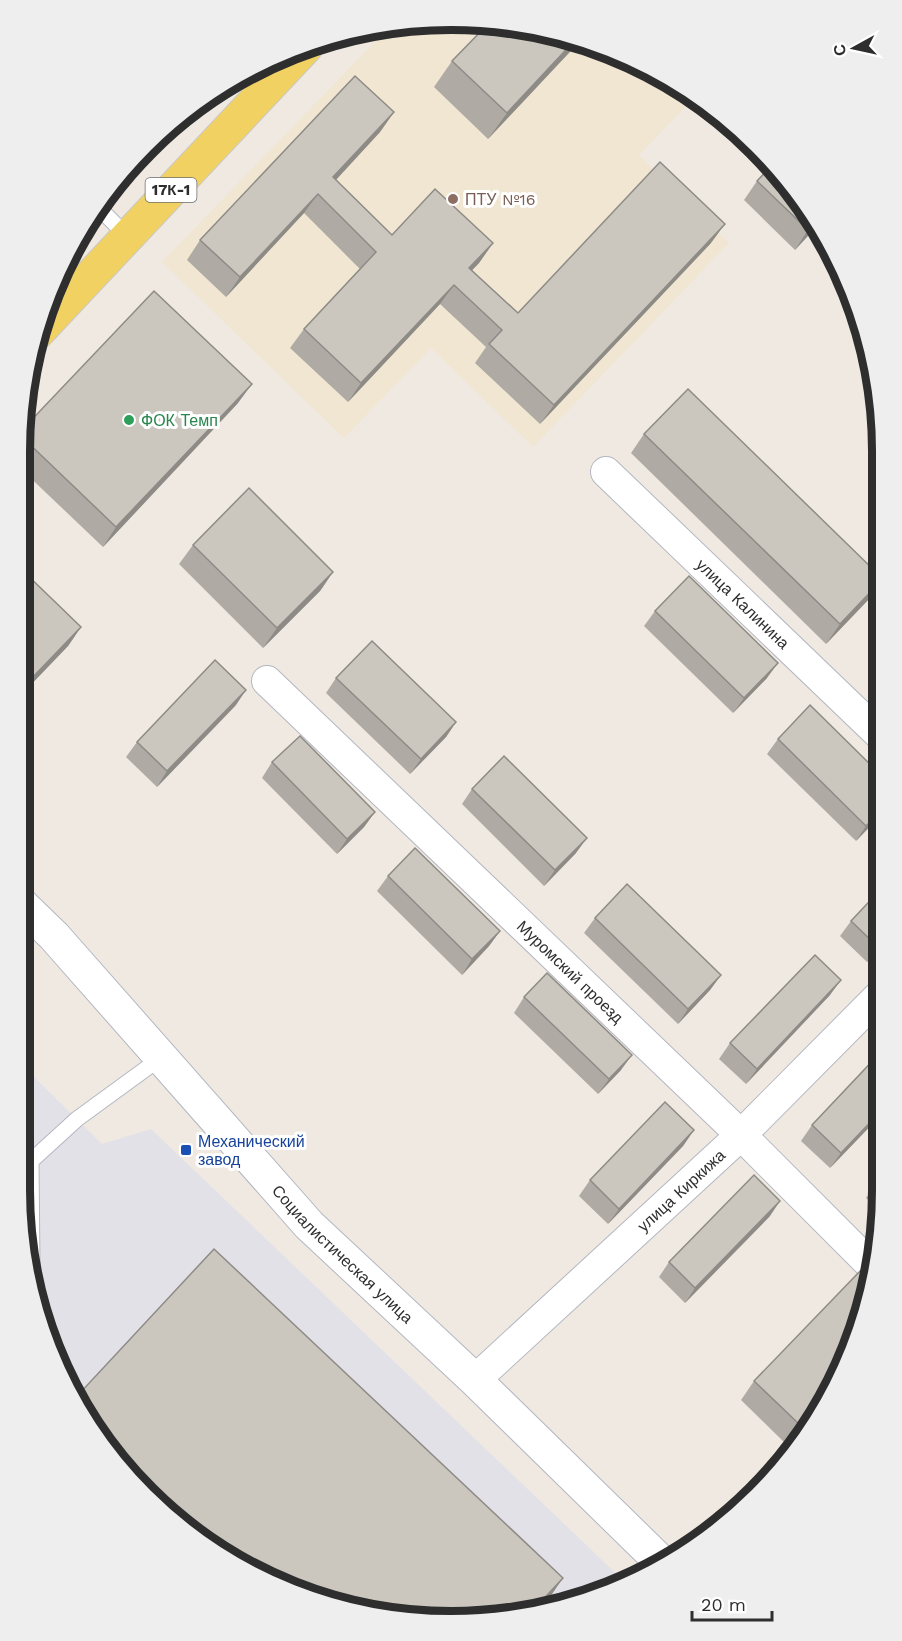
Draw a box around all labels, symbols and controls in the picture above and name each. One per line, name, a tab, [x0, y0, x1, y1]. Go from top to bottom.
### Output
north arrow	[824, 18, 884, 78]
text: С	[829, 43, 850, 57]
road number: 17К-1	[146, 178, 196, 202]
place label: ПТУ №16	[465, 190, 535, 209]
marker: ПТУ №16	[446, 192, 460, 206]
place label: ФОК Темп	[141, 411, 218, 430]
marker: ФОК Темп	[122, 413, 136, 427]
street label: улица Калинина	[692, 555, 793, 653]
street label: Муромский проезд	[513, 917, 628, 1028]
place label: Механический завод	[198, 1132, 305, 1169]
marker: Механический завод	[179, 1143, 193, 1157]
street label: улица Киркижа	[634, 1146, 729, 1236]
street label: Социалистическая улица	[268, 1181, 417, 1327]
scale bar	[692, 1584, 772, 1622]
text: 20 m	[701, 1594, 746, 1615]

